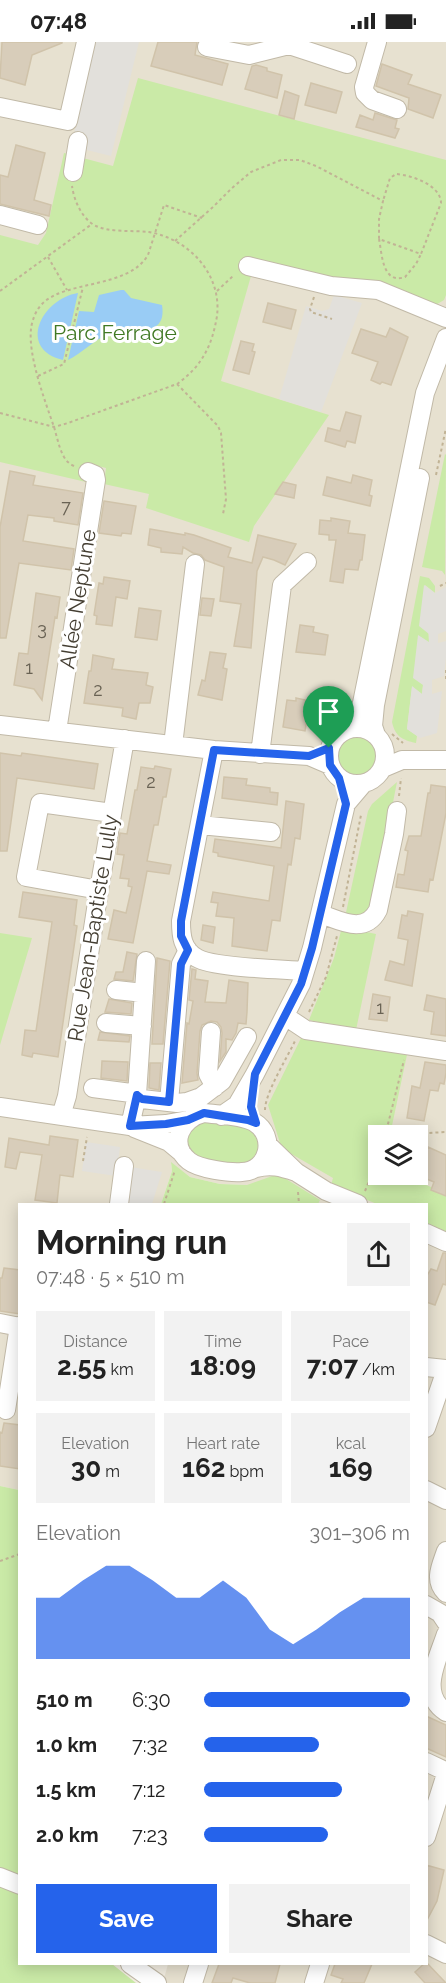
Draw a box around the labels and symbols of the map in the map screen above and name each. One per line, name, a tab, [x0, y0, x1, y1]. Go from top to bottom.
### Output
park label: Parc Ferrage	[53, 320, 177, 345]
house number: 7	[61, 496, 71, 517]
street label: Allée Neptune	[54, 527, 101, 670]
house number: 3	[37, 618, 47, 639]
house number: 1	[25, 657, 33, 678]
house number: 2	[93, 679, 103, 700]
pin	[303, 686, 354, 748]
house number: 2	[146, 771, 156, 792]
street label: Rue Jean-Baptiste Lully	[62, 813, 123, 1043]
house number: 1	[376, 997, 384, 1018]

